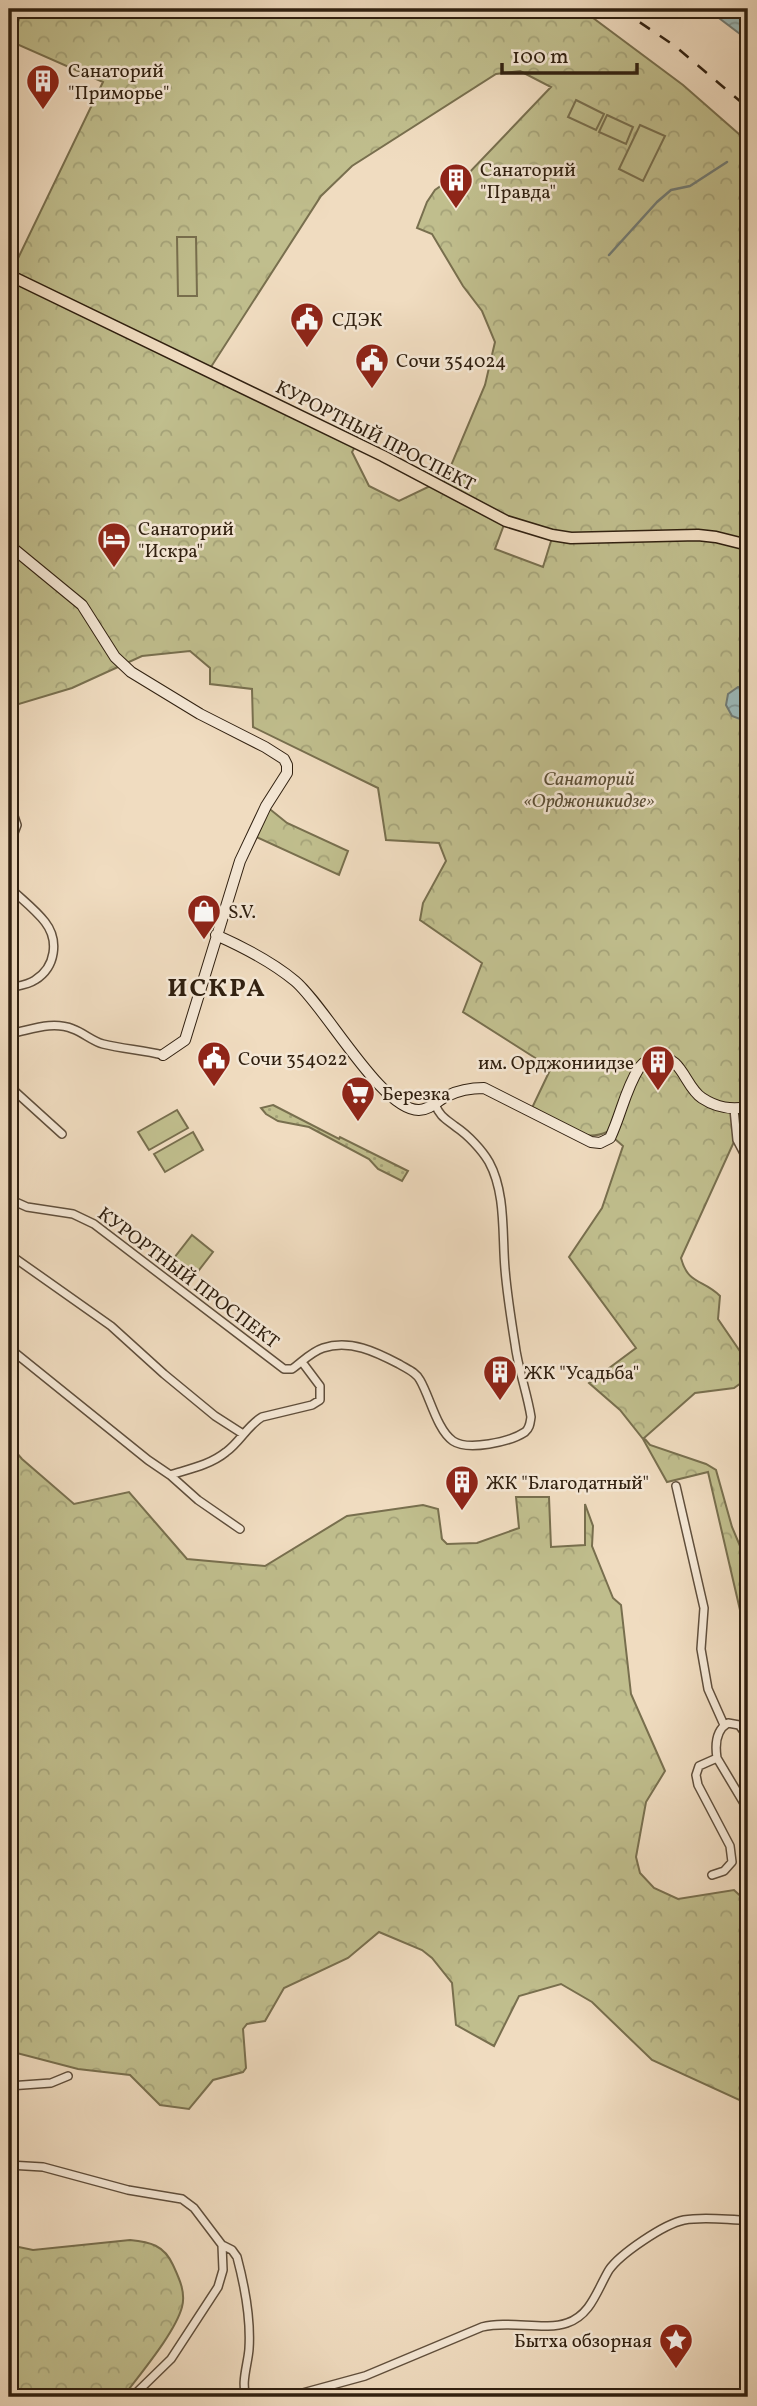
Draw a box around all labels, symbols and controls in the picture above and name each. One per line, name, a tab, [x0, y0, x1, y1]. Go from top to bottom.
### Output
scale bar	[502, 32, 636, 76]
text: 100 m	[512, 43, 569, 72]
place label: Санаторий "Приморье"	[68, 59, 169, 107]
building icon: Санаторий "Приморье"	[24, 62, 62, 111]
place label: Санаторий "Правда"	[480, 158, 576, 206]
building icon: Санаторий "Правда"	[437, 161, 475, 210]
public building icon: СДЭК	[288, 300, 326, 349]
place label: СДЭК	[332, 308, 382, 334]
public building icon: Сочи 354024	[353, 341, 391, 390]
place label: Сочи 354024	[396, 349, 506, 375]
street label: КУРОРТНЫЙ ПРОСПЕКТ	[271, 375, 479, 499]
place label: Санаторий "Искра"	[138, 517, 234, 565]
hotel icon: Санаторий "Искра"	[95, 520, 133, 569]
park label: Санаторий «Орджоникидзе»	[523, 767, 655, 815]
shop icon: S.V.	[185, 892, 223, 941]
place label: S.V.	[228, 900, 256, 926]
district label: ИСКРА	[167, 971, 267, 1007]
public building icon: Сочи 354022	[195, 1039, 233, 1088]
building icon: им. Орджониидзе	[639, 1043, 677, 1092]
place label: Сочи 354022	[238, 1047, 348, 1073]
place label: им. Орджониидзе	[478, 1051, 634, 1077]
supermarket icon: Березка	[339, 1074, 377, 1123]
place label: Березка	[382, 1082, 450, 1108]
street label: КУРОРТНЫЙ ПРОСПЕКТ	[92, 1202, 284, 1355]
building icon: ЖК "Усадьба"	[481, 1353, 519, 1402]
place label: ЖК "Усадьба"	[524, 1361, 639, 1387]
building icon: ЖК "Благодатный"	[443, 1463, 481, 1512]
place label: ЖК "Благодатный"	[486, 1471, 649, 1497]
place icon: Бытха обзорная	[657, 2321, 695, 2370]
place label: Бытха обзорная	[514, 2329, 652, 2355]

